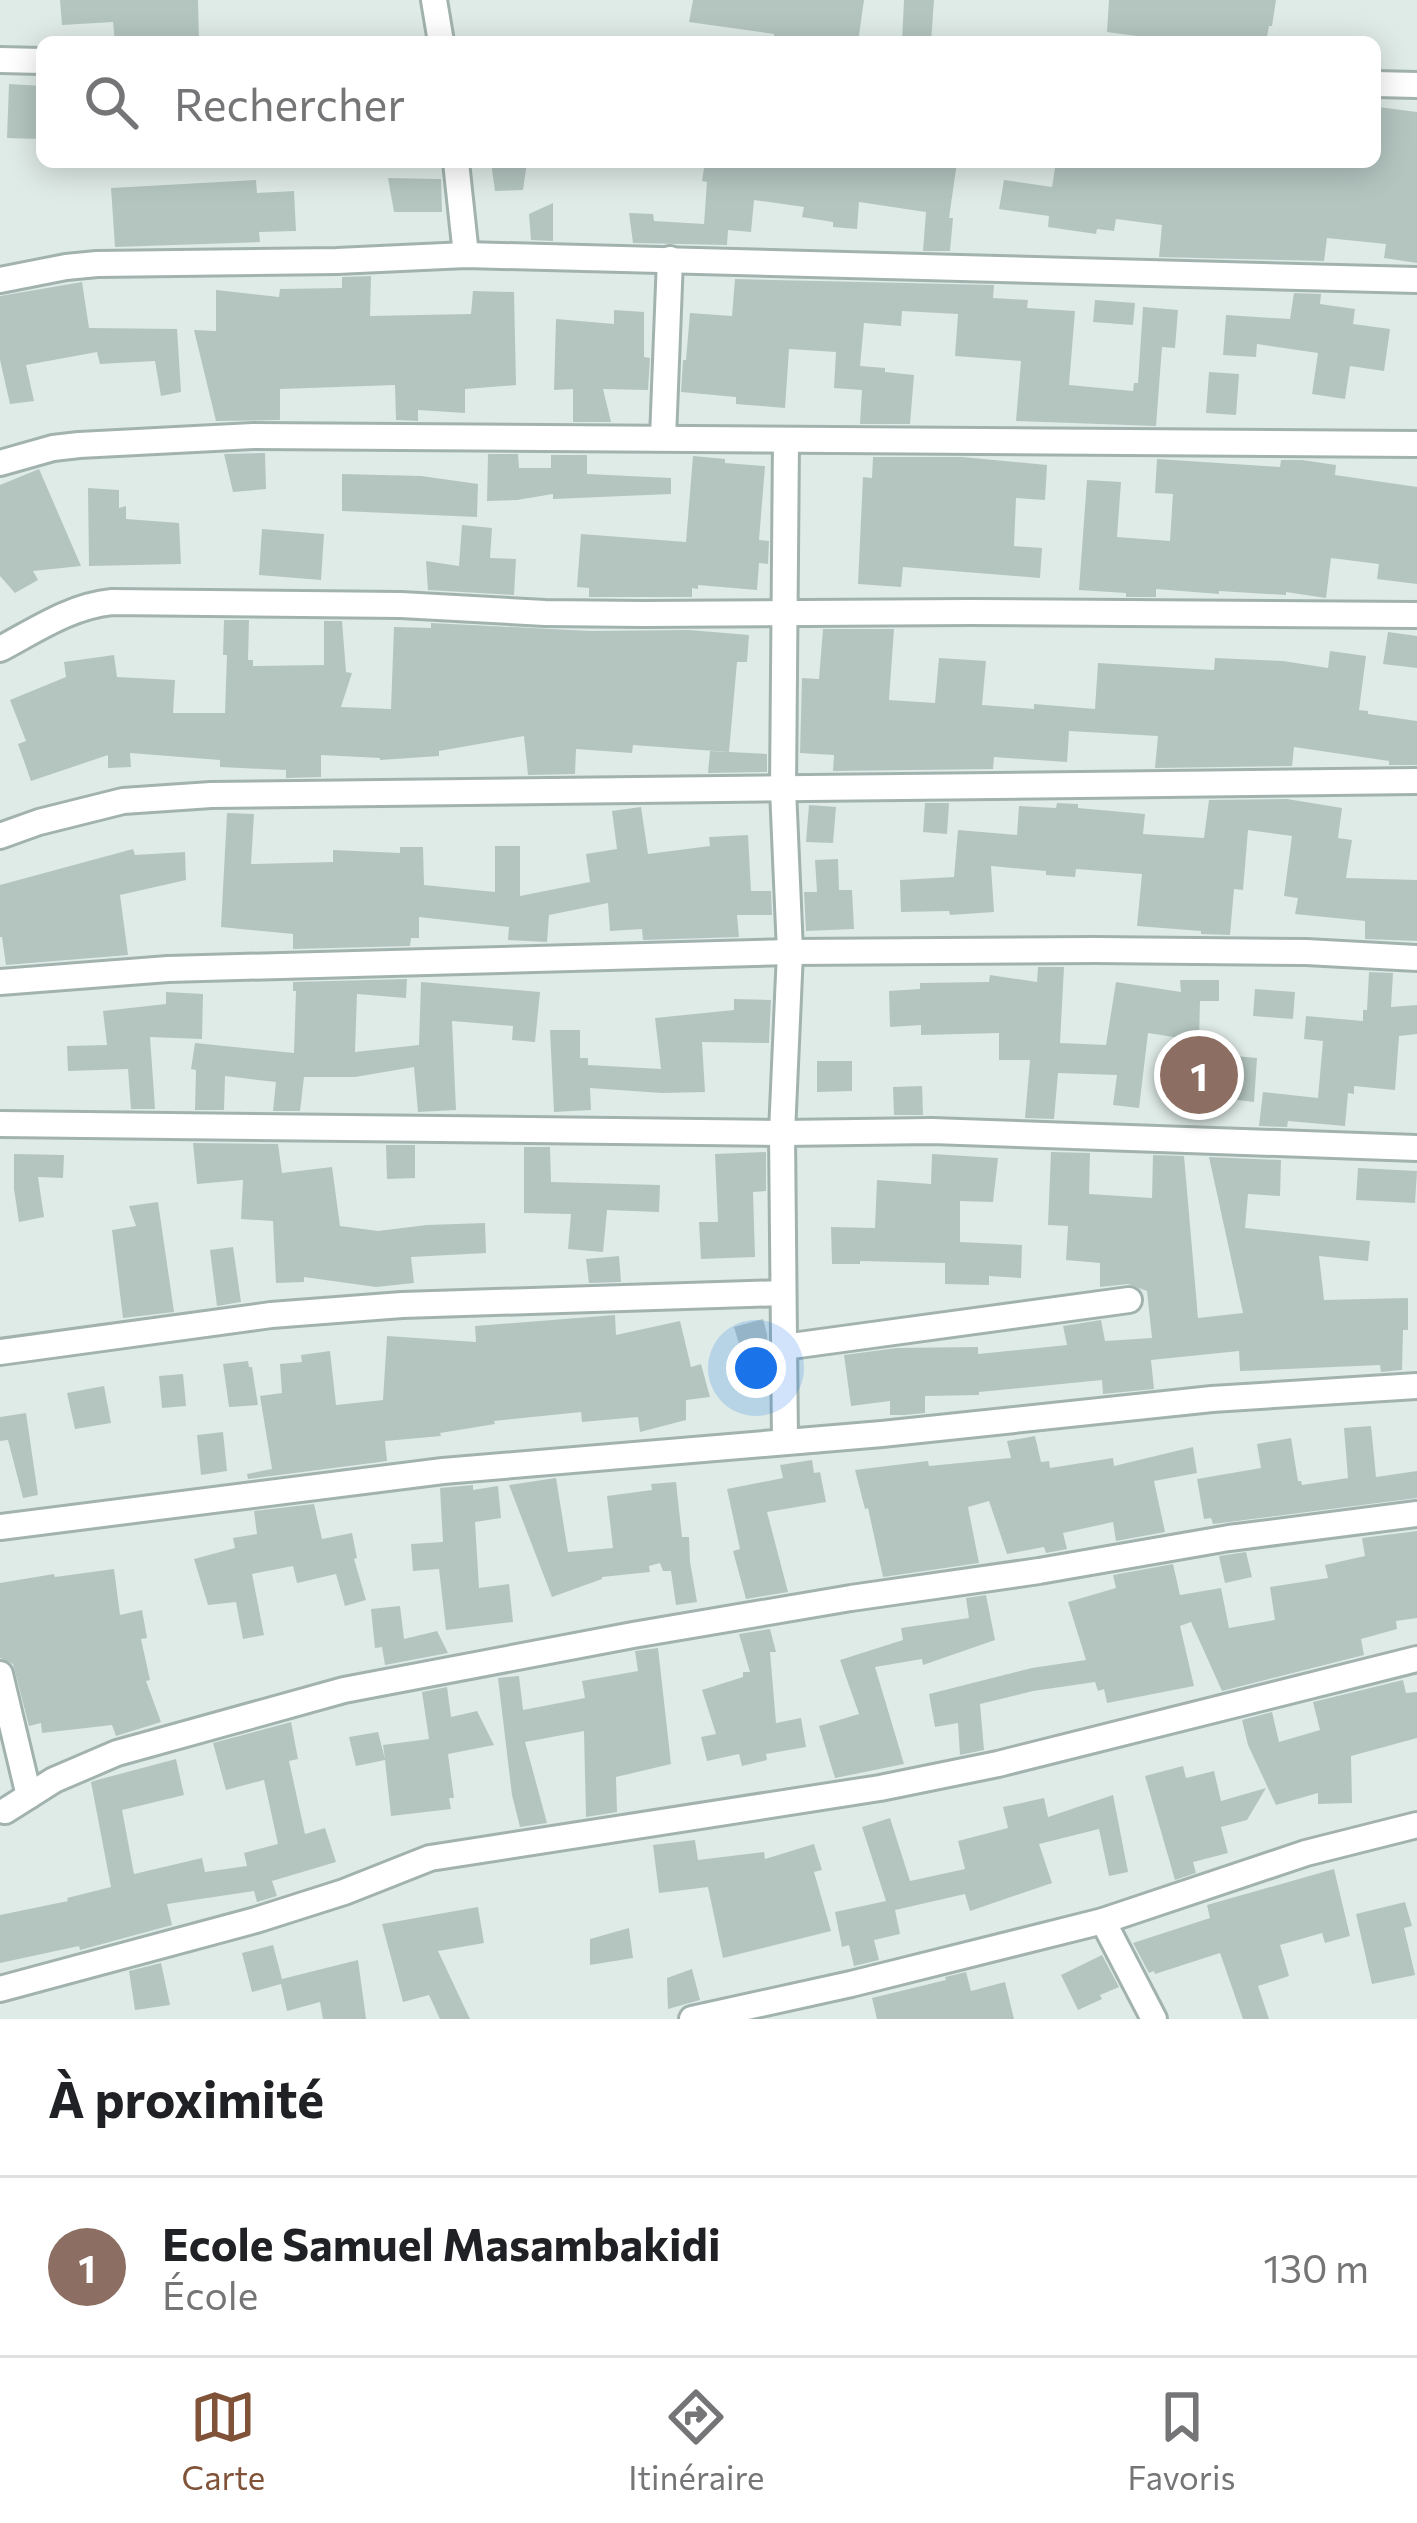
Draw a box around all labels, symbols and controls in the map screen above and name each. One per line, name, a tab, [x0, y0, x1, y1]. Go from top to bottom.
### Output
search box	[36, 36, 1381, 168]
icon: search	[78, 69, 144, 135]
text: Rechercher	[174, 75, 405, 130]
pin: 1	[1160, 1030, 1238, 1120]
your location	[726, 1338, 786, 1398]
text: À proximité	[48, 2066, 324, 2129]
text: Ecole Samuel Masambakidi	[162, 2215, 720, 2270]
text: 1	[78, 2243, 96, 2291]
text: 130 m	[1263, 2243, 1369, 2291]
text: École	[162, 2270, 258, 2318]
tab: Carte	[182, 2384, 265, 2497]
tab: Itinéraire	[628, 2384, 765, 2497]
tab: Favoris	[1128, 2384, 1235, 2497]

